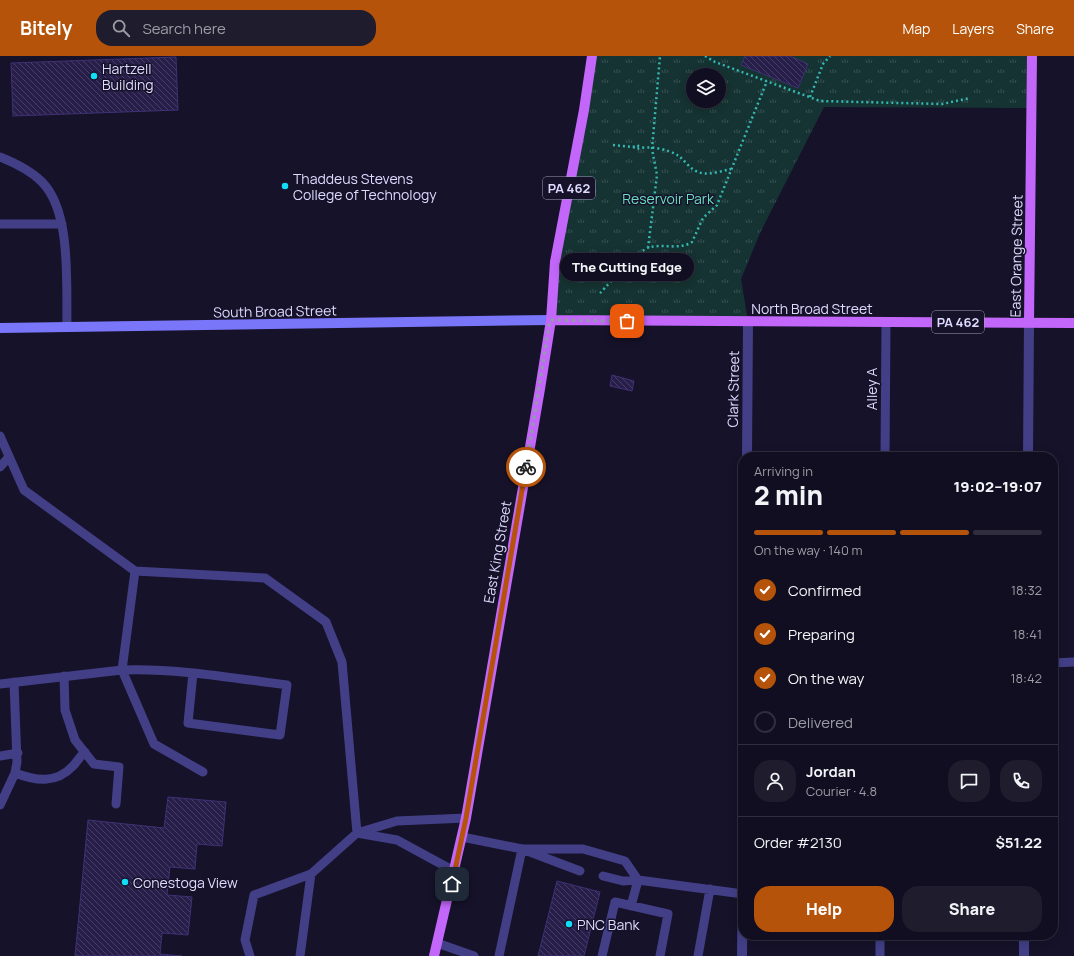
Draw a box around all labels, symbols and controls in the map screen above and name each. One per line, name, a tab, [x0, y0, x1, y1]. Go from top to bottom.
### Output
search box	[96, 10, 376, 46]
text: Bitely	[20, 15, 72, 41]
icon: search	[110, 17, 132, 39]
text: Search here	[142, 18, 226, 39]
text: Map	[902, 19, 930, 38]
text: Layers	[952, 19, 994, 38]
text: Share	[1016, 19, 1054, 38]
place label: Hartzell Building	[102, 59, 154, 94]
map controls	[686, 68, 726, 108]
button: layers	[686, 68, 726, 108]
marker: Hartzell Building	[89, 71, 99, 81]
place label: Thaddeus Stevens College of Technology	[293, 169, 437, 204]
road number: PA 462	[543, 177, 595, 199]
marker: Thaddeus Stevens College of Technology	[280, 181, 290, 191]
park label: Reservoir Park	[622, 189, 715, 208]
street label: East Orange Street	[1005, 194, 1027, 318]
callout: The Cutting Edge	[560, 253, 694, 281]
text: The Cutting Edge	[572, 258, 682, 276]
street label: North Broad Street	[751, 299, 873, 318]
street label: South Broad Street	[213, 300, 337, 322]
pin	[610, 304, 644, 338]
icon: bag	[616, 310, 638, 332]
road number: PA 462	[932, 311, 984, 333]
street label: Clark Street	[723, 350, 743, 428]
street label: Alley A	[862, 368, 881, 410]
courier	[506, 447, 546, 487]
icon: bike	[515, 456, 537, 478]
text: Arriving in	[754, 462, 813, 480]
text: 19:02–19:07	[953, 476, 1042, 497]
text: 2 min	[754, 477, 823, 513]
street label: East King Street	[479, 499, 515, 605]
text: On the way · 140 m	[754, 541, 863, 559]
icon: check	[754, 579, 776, 601]
text: Confirmed	[788, 580, 861, 601]
text: 18:32	[1011, 581, 1042, 599]
icon: check	[754, 623, 776, 645]
text: Preparing	[788, 624, 855, 645]
text: 18:41	[1013, 625, 1042, 643]
icon: check	[754, 667, 776, 689]
text: On the way	[788, 668, 864, 689]
text: 18:42	[1010, 669, 1042, 687]
text: Delivered	[788, 712, 853, 733]
button: person	[754, 760, 796, 802]
button: chat	[948, 760, 990, 802]
button: phone	[1000, 760, 1042, 802]
text: Jordan	[806, 761, 856, 782]
text: Courier · 4.8	[806, 782, 877, 800]
text: Order #2130	[754, 832, 842, 853]
text: $51.22	[995, 832, 1042, 853]
pin	[435, 867, 469, 901]
place label: Conestoga View	[133, 873, 238, 892]
icon: home	[441, 873, 463, 895]
marker: Conestoga View	[120, 877, 130, 887]
button: Help	[754, 886, 894, 932]
button: Share	[902, 886, 1042, 932]
place label: PNC Bank	[577, 915, 641, 934]
marker: PNC Bank	[564, 919, 574, 929]

